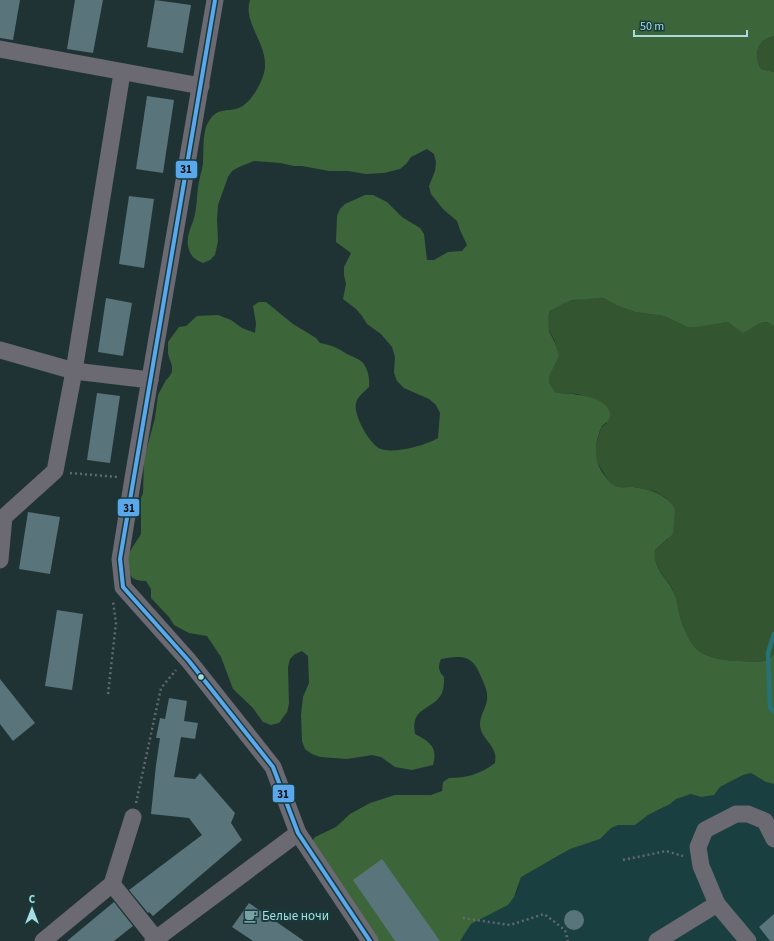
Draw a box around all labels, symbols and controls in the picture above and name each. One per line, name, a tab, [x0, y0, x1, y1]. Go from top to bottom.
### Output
scale bar	[634, 12, 747, 38]
text: 50 m	[640, 18, 664, 35]
line badge: 31	[175, 160, 198, 179]
text: 31	[180, 162, 192, 177]
line badge: 31	[117, 498, 140, 517]
text: 31	[123, 501, 135, 516]
unlabelled marker	[196, 672, 206, 682]
line badge: 31	[272, 784, 295, 803]
text: 31	[277, 787, 289, 802]
north arrow	[12, 889, 52, 929]
text: С	[29, 892, 36, 907]
place label: Белые ночи	[262, 907, 329, 925]
cafe icon: Белые ночи	[243, 908, 259, 924]

